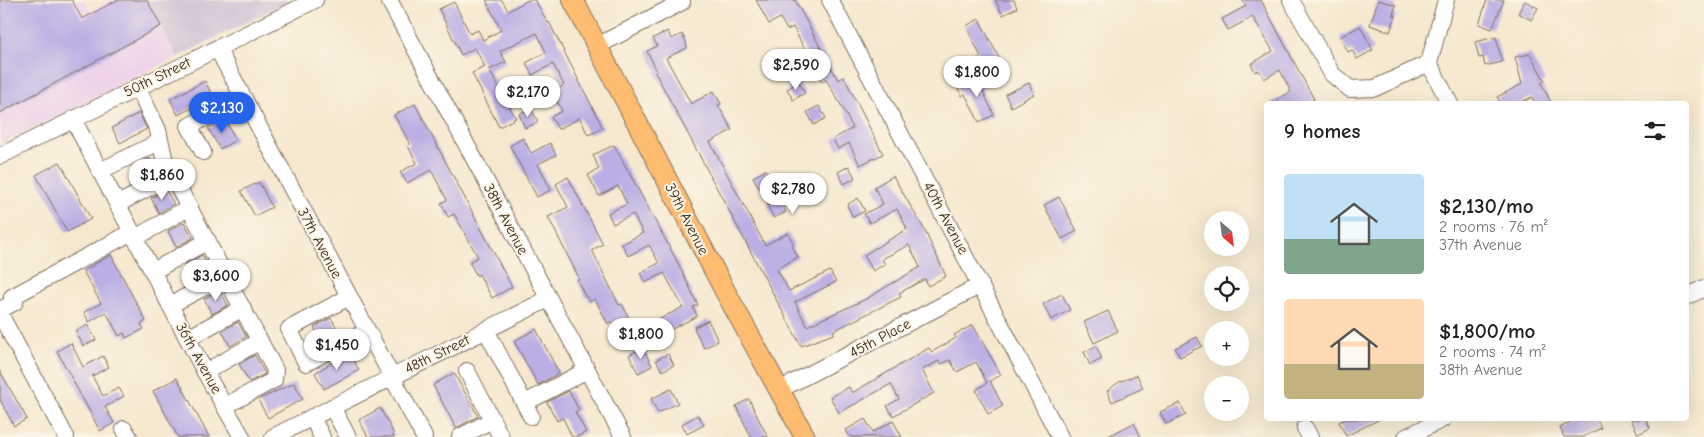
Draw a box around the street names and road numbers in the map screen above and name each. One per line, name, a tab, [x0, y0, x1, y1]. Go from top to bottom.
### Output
street label: 50th Street	[121, 53, 194, 101]
street label: 40th Avenue	[919, 179, 973, 258]
street label: 38th Avenue	[480, 180, 533, 258]
street label: 39th Avenue	[661, 180, 713, 259]
street label: 37th Avenue	[294, 204, 346, 282]
street label: 45th Place	[846, 314, 914, 362]
street label: 36th Avenue	[172, 319, 226, 397]
street label: 48th Street	[402, 330, 473, 377]

